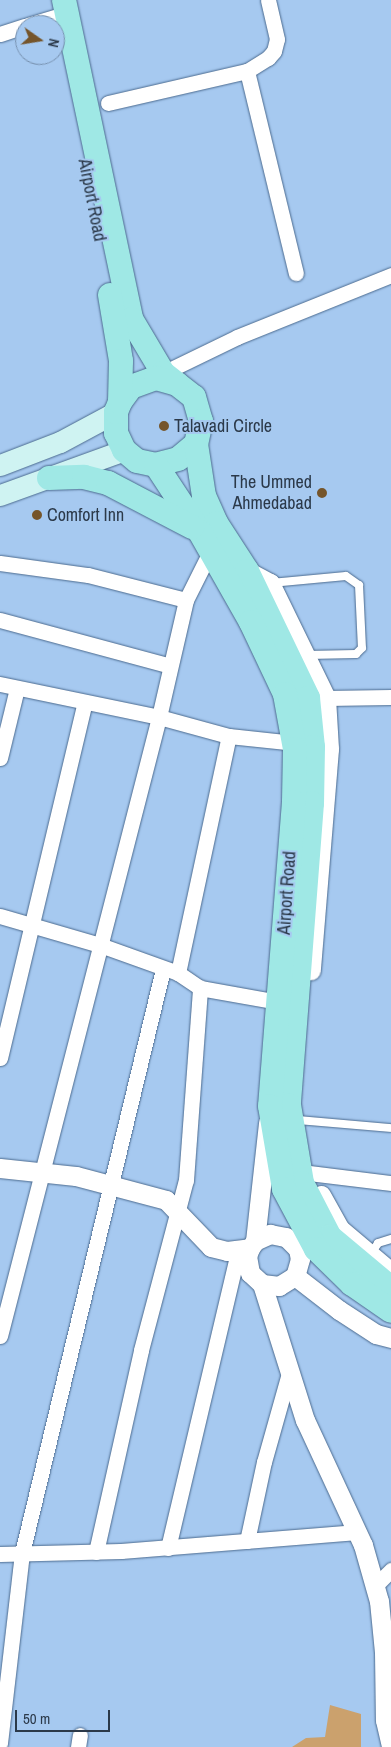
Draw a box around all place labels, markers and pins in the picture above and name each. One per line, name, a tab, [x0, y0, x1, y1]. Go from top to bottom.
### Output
place label: Talavadi Circle	[174, 415, 272, 437]
marker: Talavadi Circle	[158, 420, 170, 432]
place label: The Ummed Ahmedabad	[231, 472, 312, 514]
marker: The Ummed Ahmedabad	[316, 487, 328, 499]
place label: Comfort Inn	[47, 504, 124, 526]
marker: Comfort Inn	[31, 509, 43, 521]

